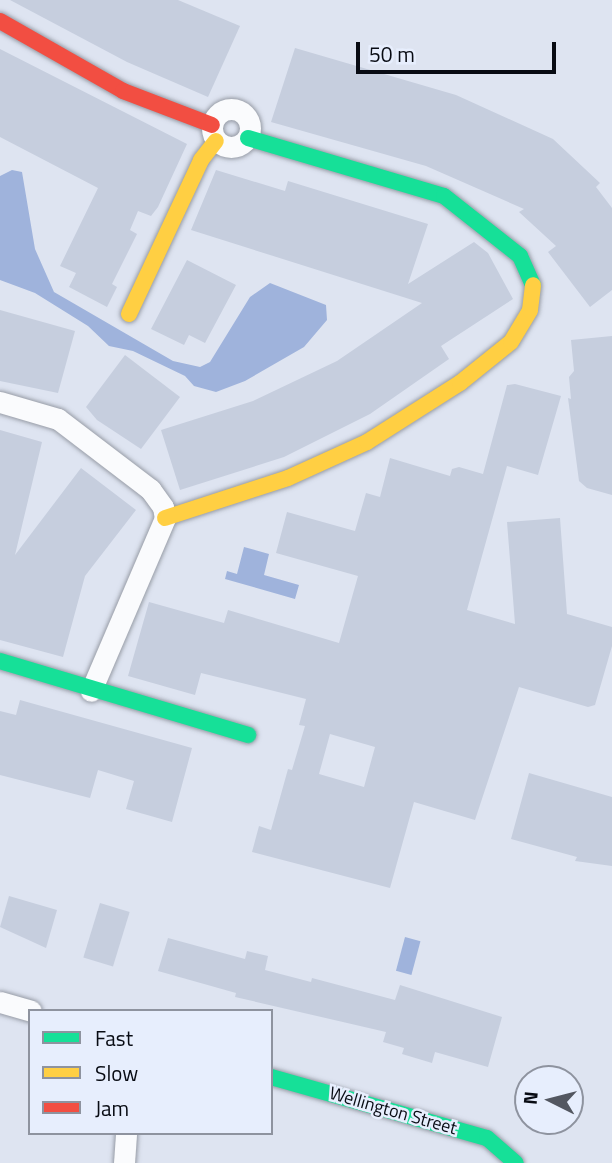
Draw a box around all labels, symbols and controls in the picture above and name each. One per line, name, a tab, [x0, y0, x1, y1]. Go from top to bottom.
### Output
scale bar	[360, 28, 560, 72]
text: 50 m	[369, 38, 415, 70]
legend	[28, 1009, 273, 1135]
text: Fast	[95, 1022, 133, 1054]
text: Slow	[95, 1057, 138, 1089]
north arrow	[514, 1065, 584, 1135]
street label: Wellington Street	[327, 1082, 459, 1140]
text: N	[514, 1090, 545, 1106]
text: Jam	[95, 1092, 129, 1124]

